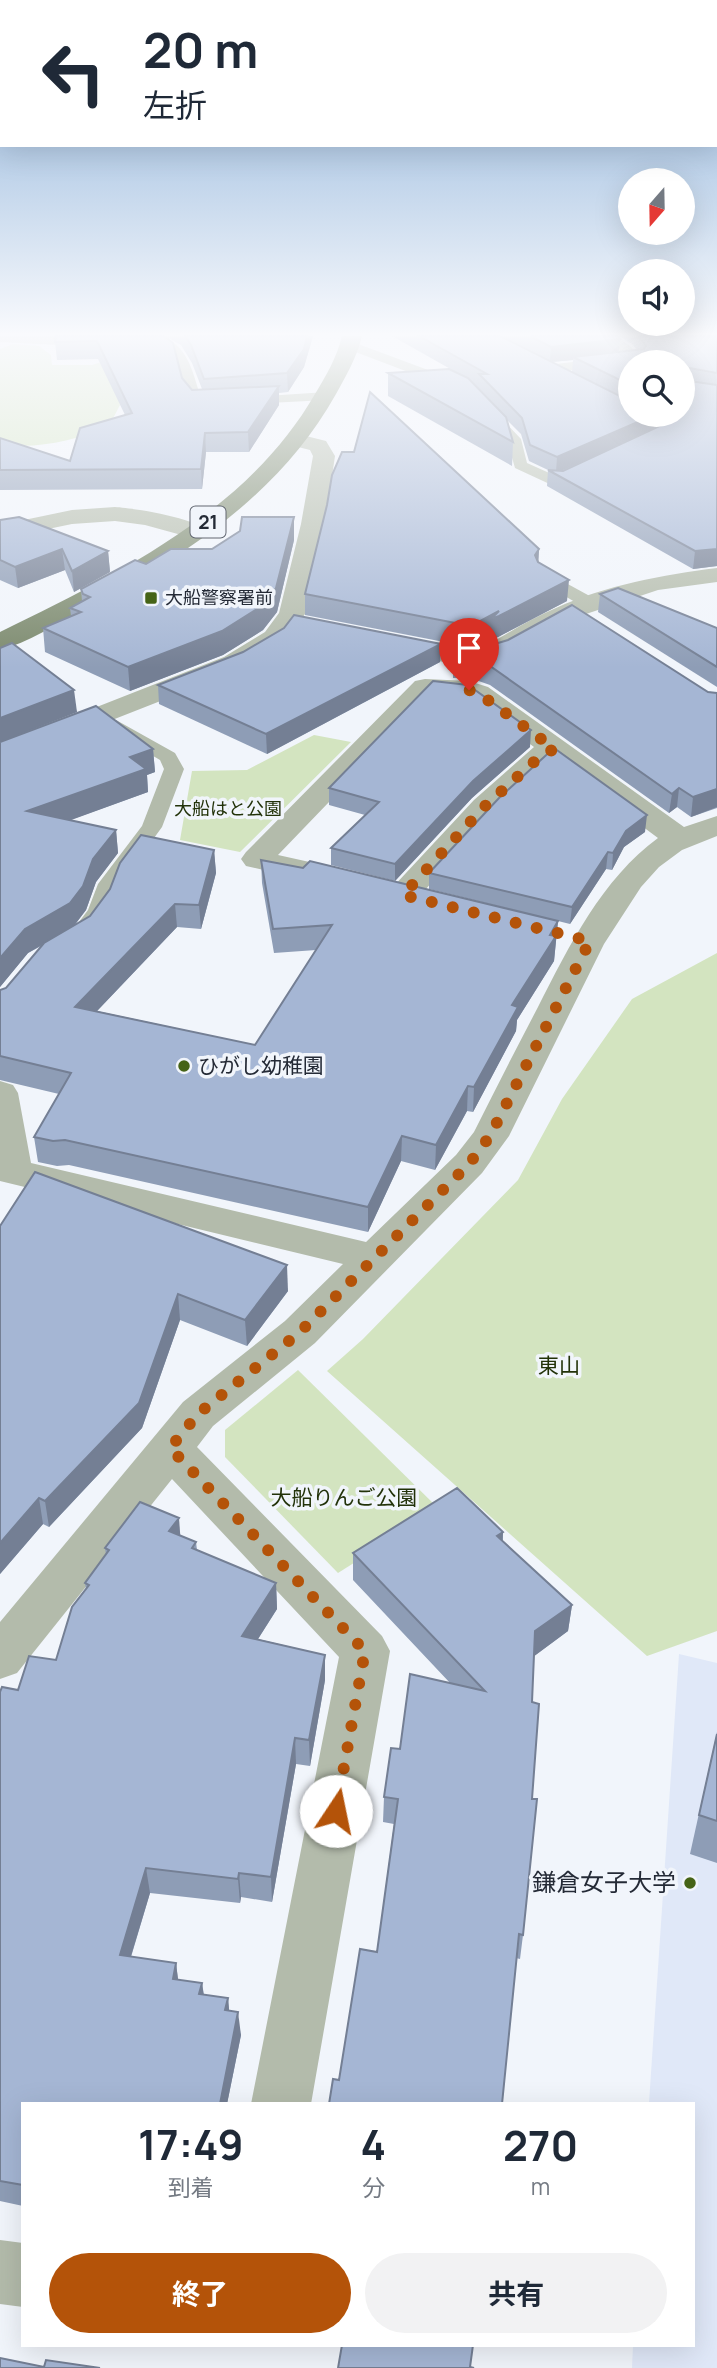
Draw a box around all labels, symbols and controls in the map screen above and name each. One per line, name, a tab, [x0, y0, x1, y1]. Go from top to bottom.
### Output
text: 20 m	[143, 16, 258, 83]
icon: left	[28, 28, 119, 119]
text: 左折	[143, 83, 207, 127]
north arrow	[618, 168, 695, 245]
map controls	[618, 168, 695, 427]
button: sound	[618, 259, 695, 336]
button: search	[618, 350, 695, 427]
road number: 21	[190, 506, 226, 538]
place label: 大船警察署前	[165, 585, 273, 609]
marker: 大船警察署前	[143, 590, 159, 606]
pin	[439, 618, 499, 690]
icon: arrive	[450, 629, 488, 667]
park label: 大船はと公園	[174, 796, 282, 820]
place label: ひがし幼稚園	[198, 1051, 324, 1079]
marker: ひがし幼稚園	[176, 1058, 192, 1074]
park label: 東山	[538, 1351, 580, 1379]
park label: 大船りんご公園	[271, 1483, 418, 1511]
position arrow	[299, 1774, 373, 1848]
place label: 鎌倉女子大学	[532, 1865, 676, 1898]
marker: 鎌倉女子大学	[682, 1875, 698, 1891]
text: 17:49	[138, 2115, 244, 2173]
text: 4	[361, 2115, 386, 2173]
text: 270	[503, 2116, 578, 2174]
text: m	[531, 2170, 550, 2202]
text: 到着	[168, 2171, 214, 2203]
text: 分	[362, 2171, 385, 2203]
button: 終了	[49, 2253, 351, 2333]
button: 共有	[365, 2253, 667, 2333]

